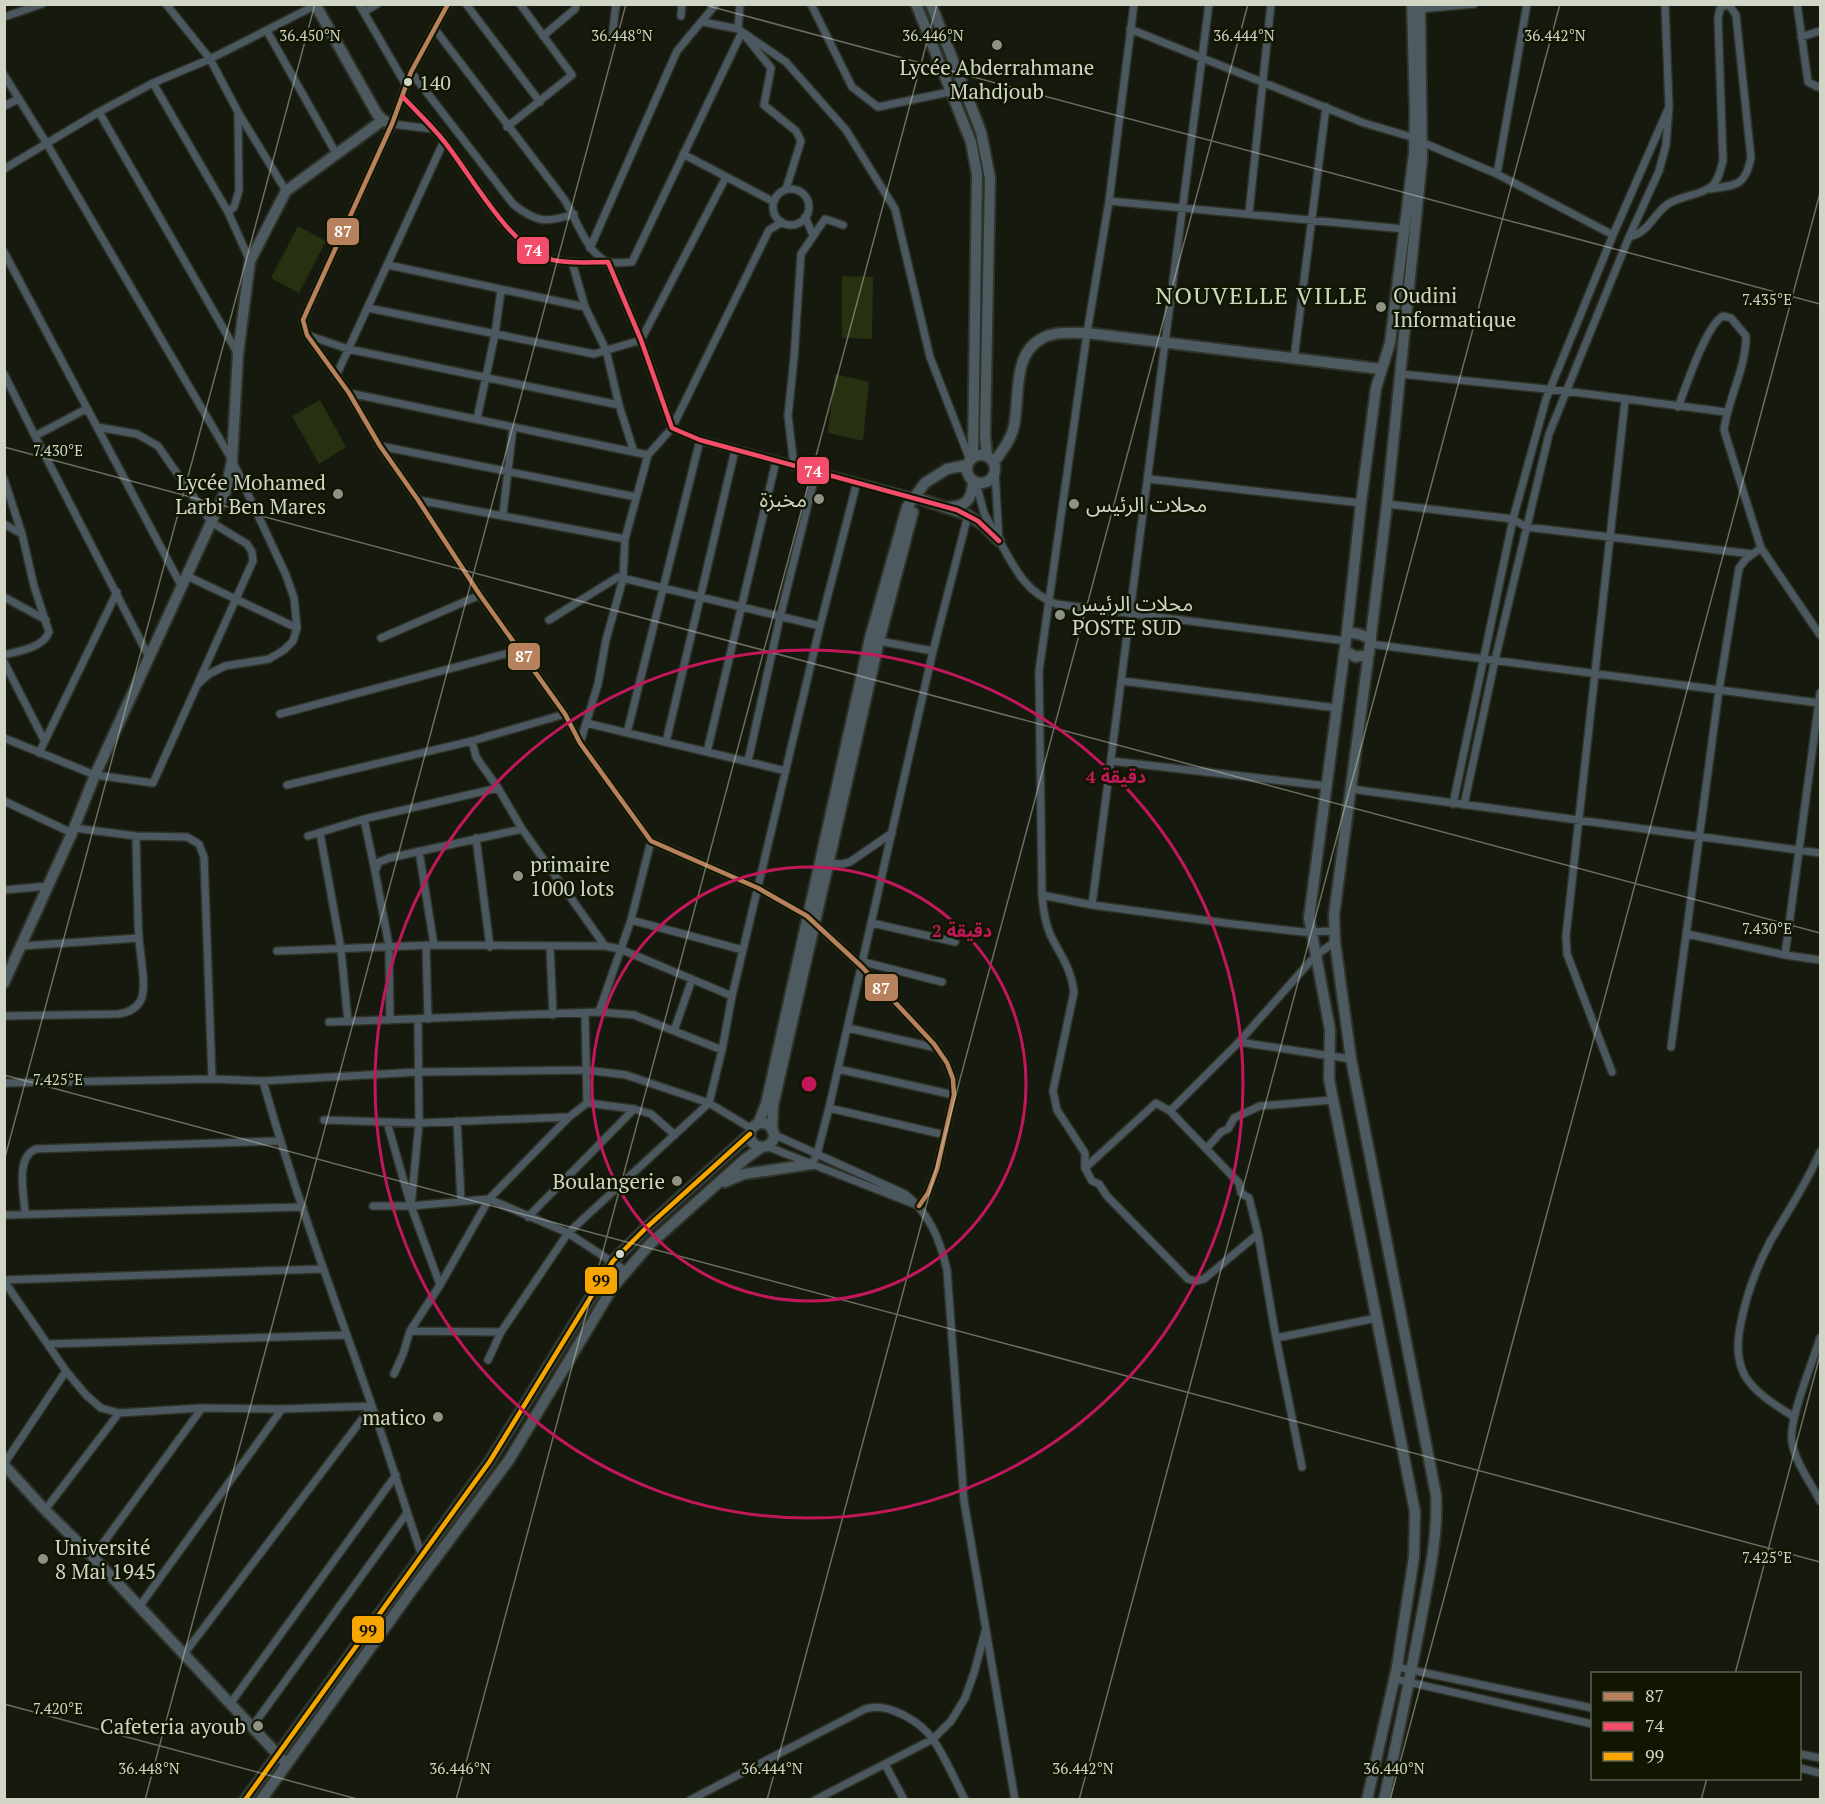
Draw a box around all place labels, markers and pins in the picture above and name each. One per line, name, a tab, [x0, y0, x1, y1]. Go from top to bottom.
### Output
marker: Lycée Abderrahmane Mahdjoub	[990, 38, 1004, 52]
place label: Lycée Abderrahmane Mahdjoub	[900, 53, 1094, 105]
place label: 140	[419, 69, 451, 96]
marker: 140	[402, 76, 414, 88]
place label: Oudini Informatique	[1393, 281, 1516, 333]
marker: Oudini Informatique	[1374, 300, 1388, 314]
place label: Lycée Mohamed Larbi Ben Mares	[175, 468, 326, 520]
place label: مخبزة	[759, 485, 807, 513]
marker: Lycée Mohamed Larbi Ben Mares	[331, 487, 345, 501]
place label: محلات الرئيس	[1086, 490, 1207, 518]
marker: مخبزة	[812, 492, 826, 506]
marker: محلات الرئيس	[1067, 497, 1081, 511]
place label: محلات الرئيس POSTE SUD	[1072, 589, 1193, 641]
marker: محلات الرئيس POSTE SUD	[1053, 608, 1067, 622]
place label: primaire 1000 lots	[530, 850, 614, 902]
marker: primaire 1000 lots	[511, 869, 525, 883]
centre of rings	[799, 1074, 819, 1094]
place label: Boulangerie	[552, 1167, 665, 1195]
marker: Boulangerie	[670, 1174, 684, 1188]
unlabelled marker	[614, 1248, 626, 1260]
place label: matico	[362, 1403, 426, 1431]
marker: matico	[431, 1410, 445, 1424]
place label: Université 8 Mai 1945	[55, 1533, 156, 1585]
marker: Université 8 Mai 1945	[36, 1552, 50, 1566]
place label: Cafeteria ayoub	[100, 1712, 246, 1740]
marker: Cafeteria ayoub	[251, 1719, 265, 1733]

